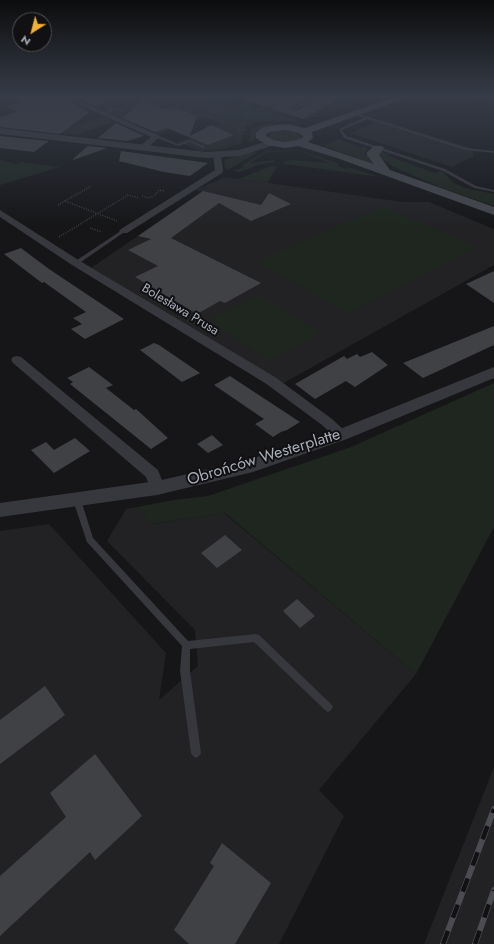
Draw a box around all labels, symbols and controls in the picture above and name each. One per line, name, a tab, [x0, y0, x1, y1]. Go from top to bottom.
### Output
north arrow	[12, 12, 52, 52]
text: N	[17, 32, 34, 50]
street label: Bolesława Prusa	[139, 281, 221, 339]
street label: Obrońców Westerplatte	[185, 426, 343, 490]

